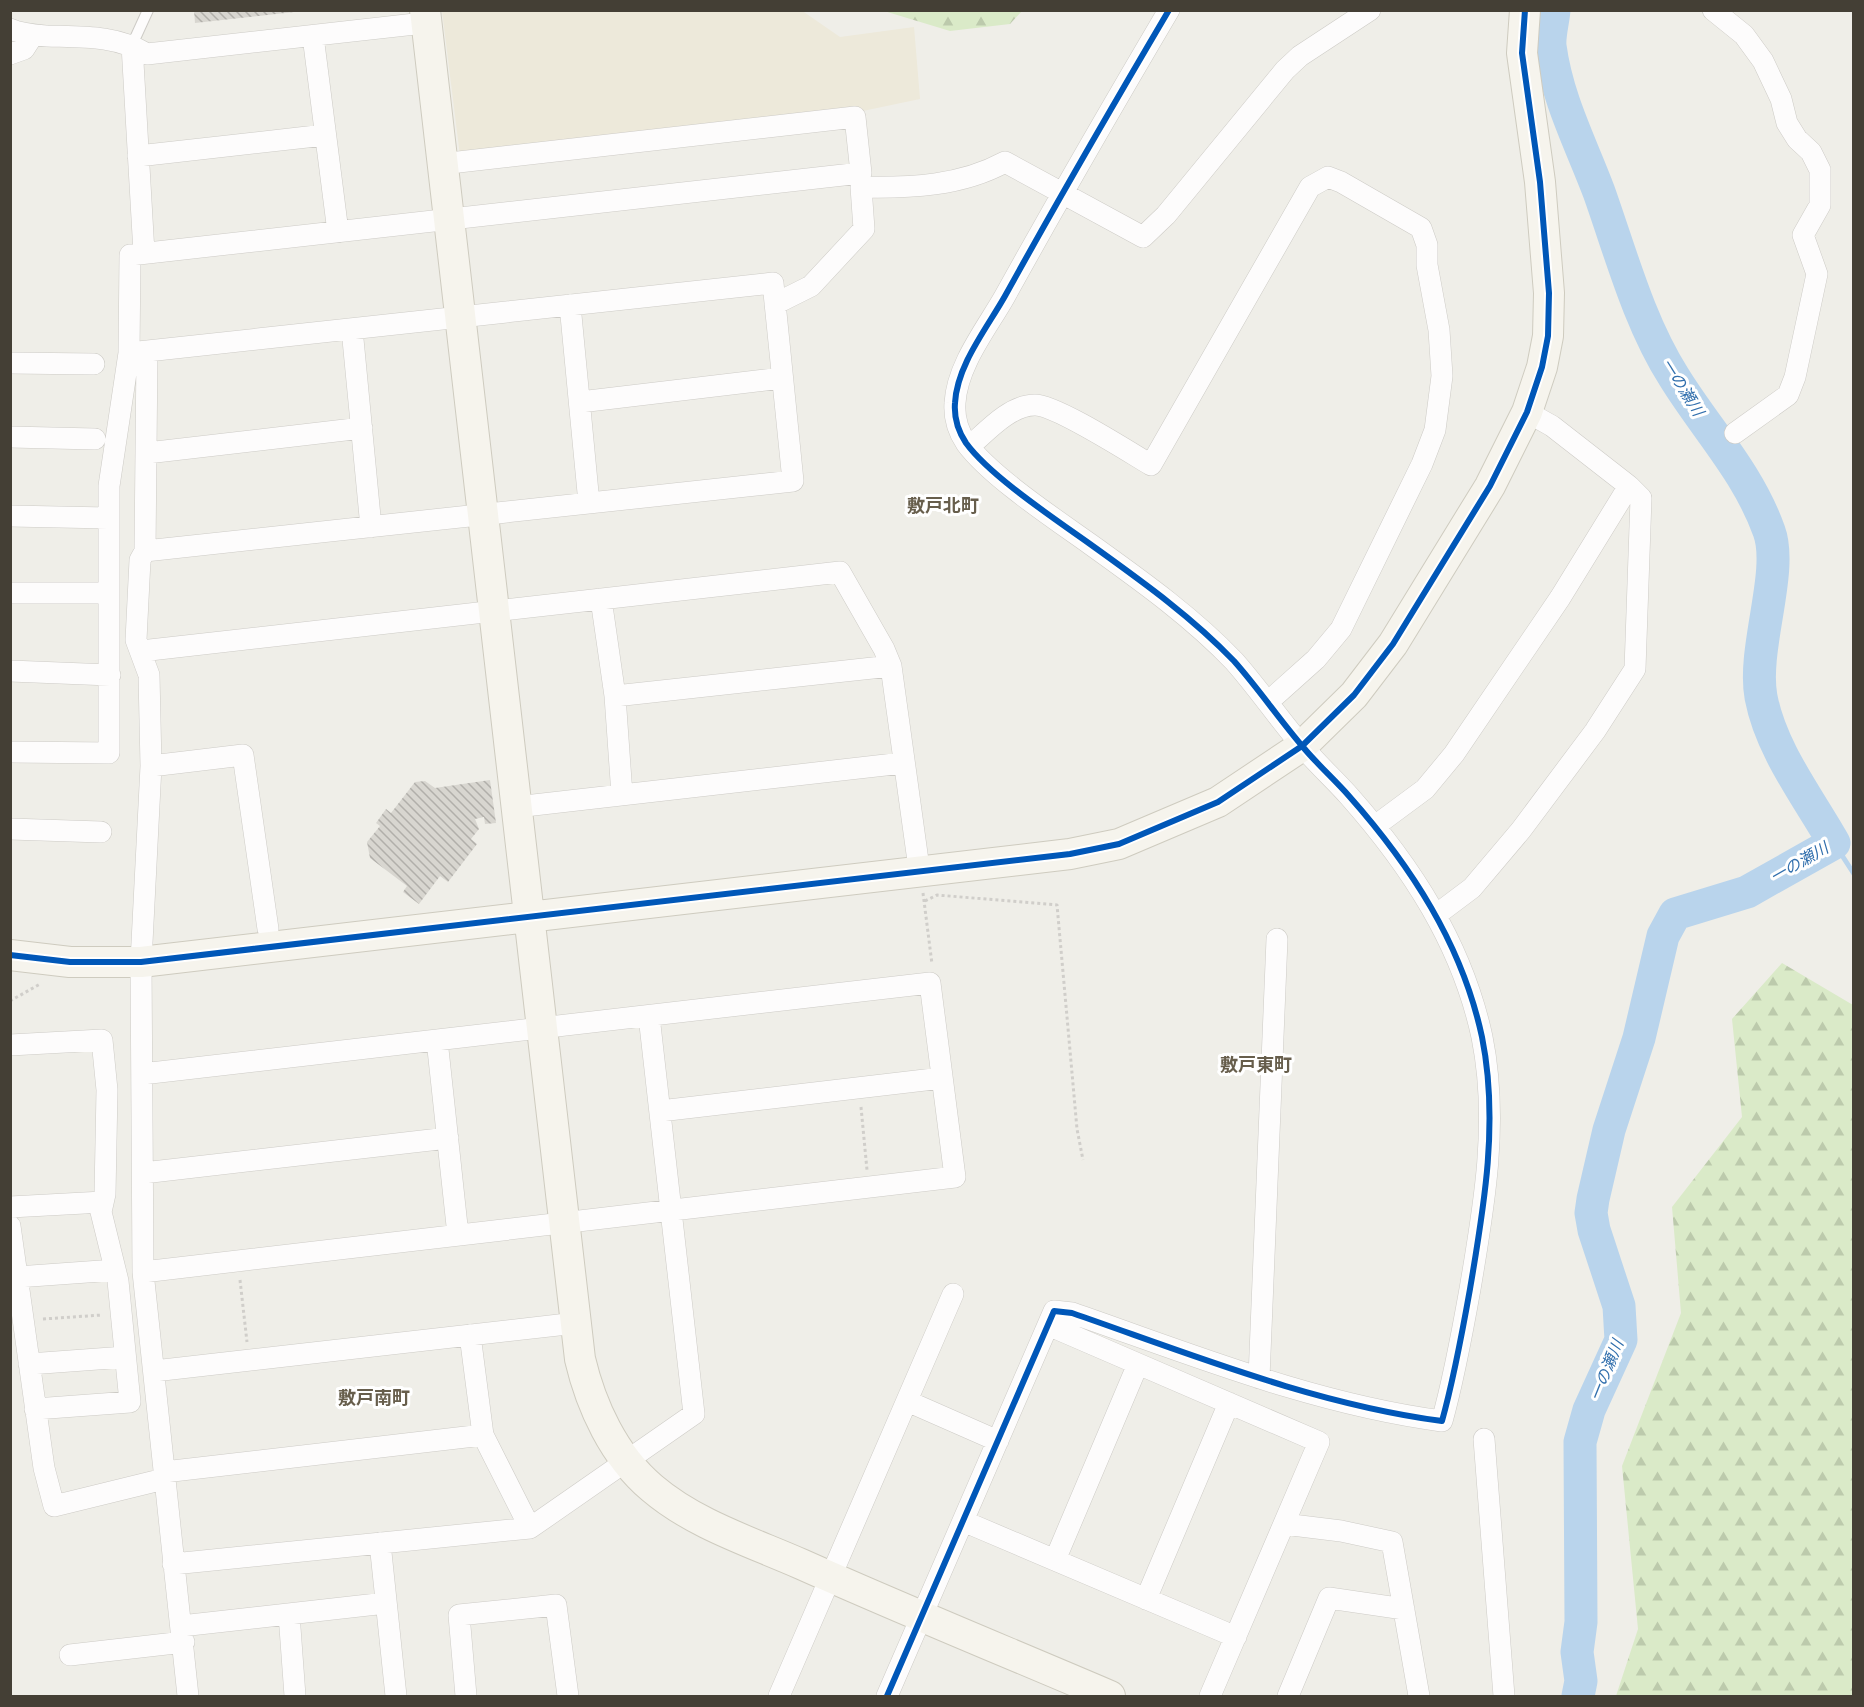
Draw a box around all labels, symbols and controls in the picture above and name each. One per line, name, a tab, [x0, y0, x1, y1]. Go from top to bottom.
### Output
water label: 一の瀬川	[1658, 355, 1709, 421]
district label: 敷戸北町	[907, 495, 979, 516]
water label: 一の瀬川	[1767, 837, 1833, 886]
district label: 敷戸東町	[1220, 1054, 1292, 1075]
water label: 一の瀬川	[1586, 1335, 1627, 1403]
district label: 敷戸南町	[338, 1387, 410, 1408]

